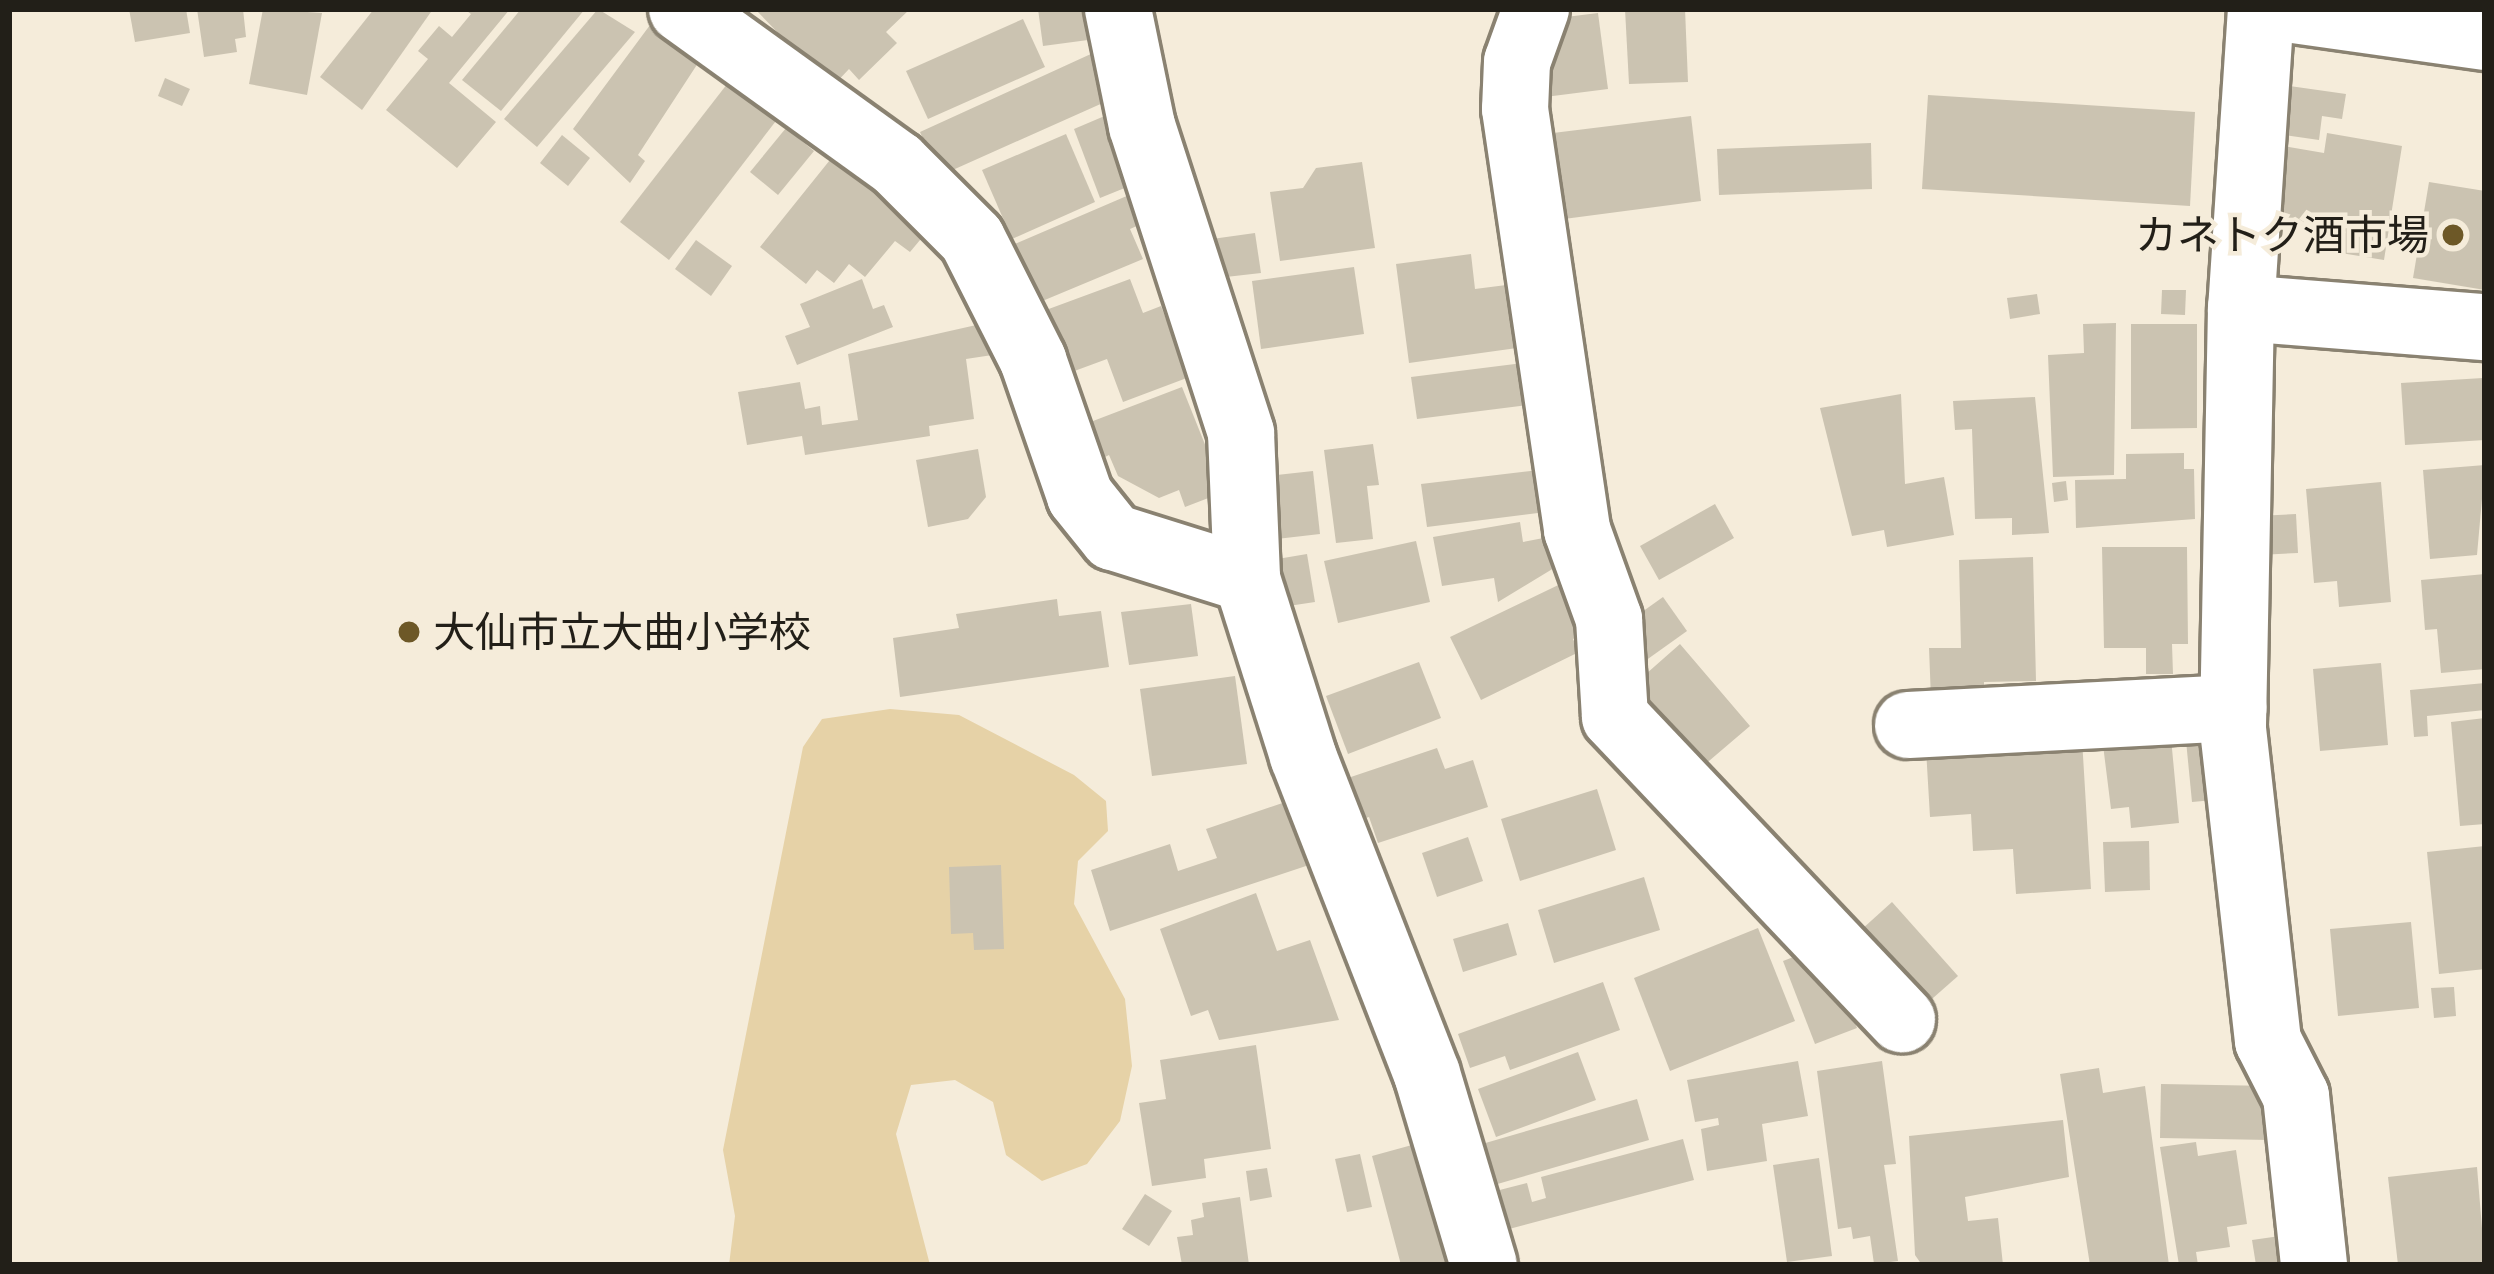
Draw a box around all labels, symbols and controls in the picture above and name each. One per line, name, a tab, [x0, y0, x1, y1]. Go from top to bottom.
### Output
place label: カネトク酒市場	[2135, 210, 2429, 260]
marker: カネトク酒市場	[2440, 222, 2466, 248]
place label: 大仙市立大曲小学校	[433, 607, 811, 657]
marker: 大仙市立大曲小学校	[396, 619, 422, 645]

